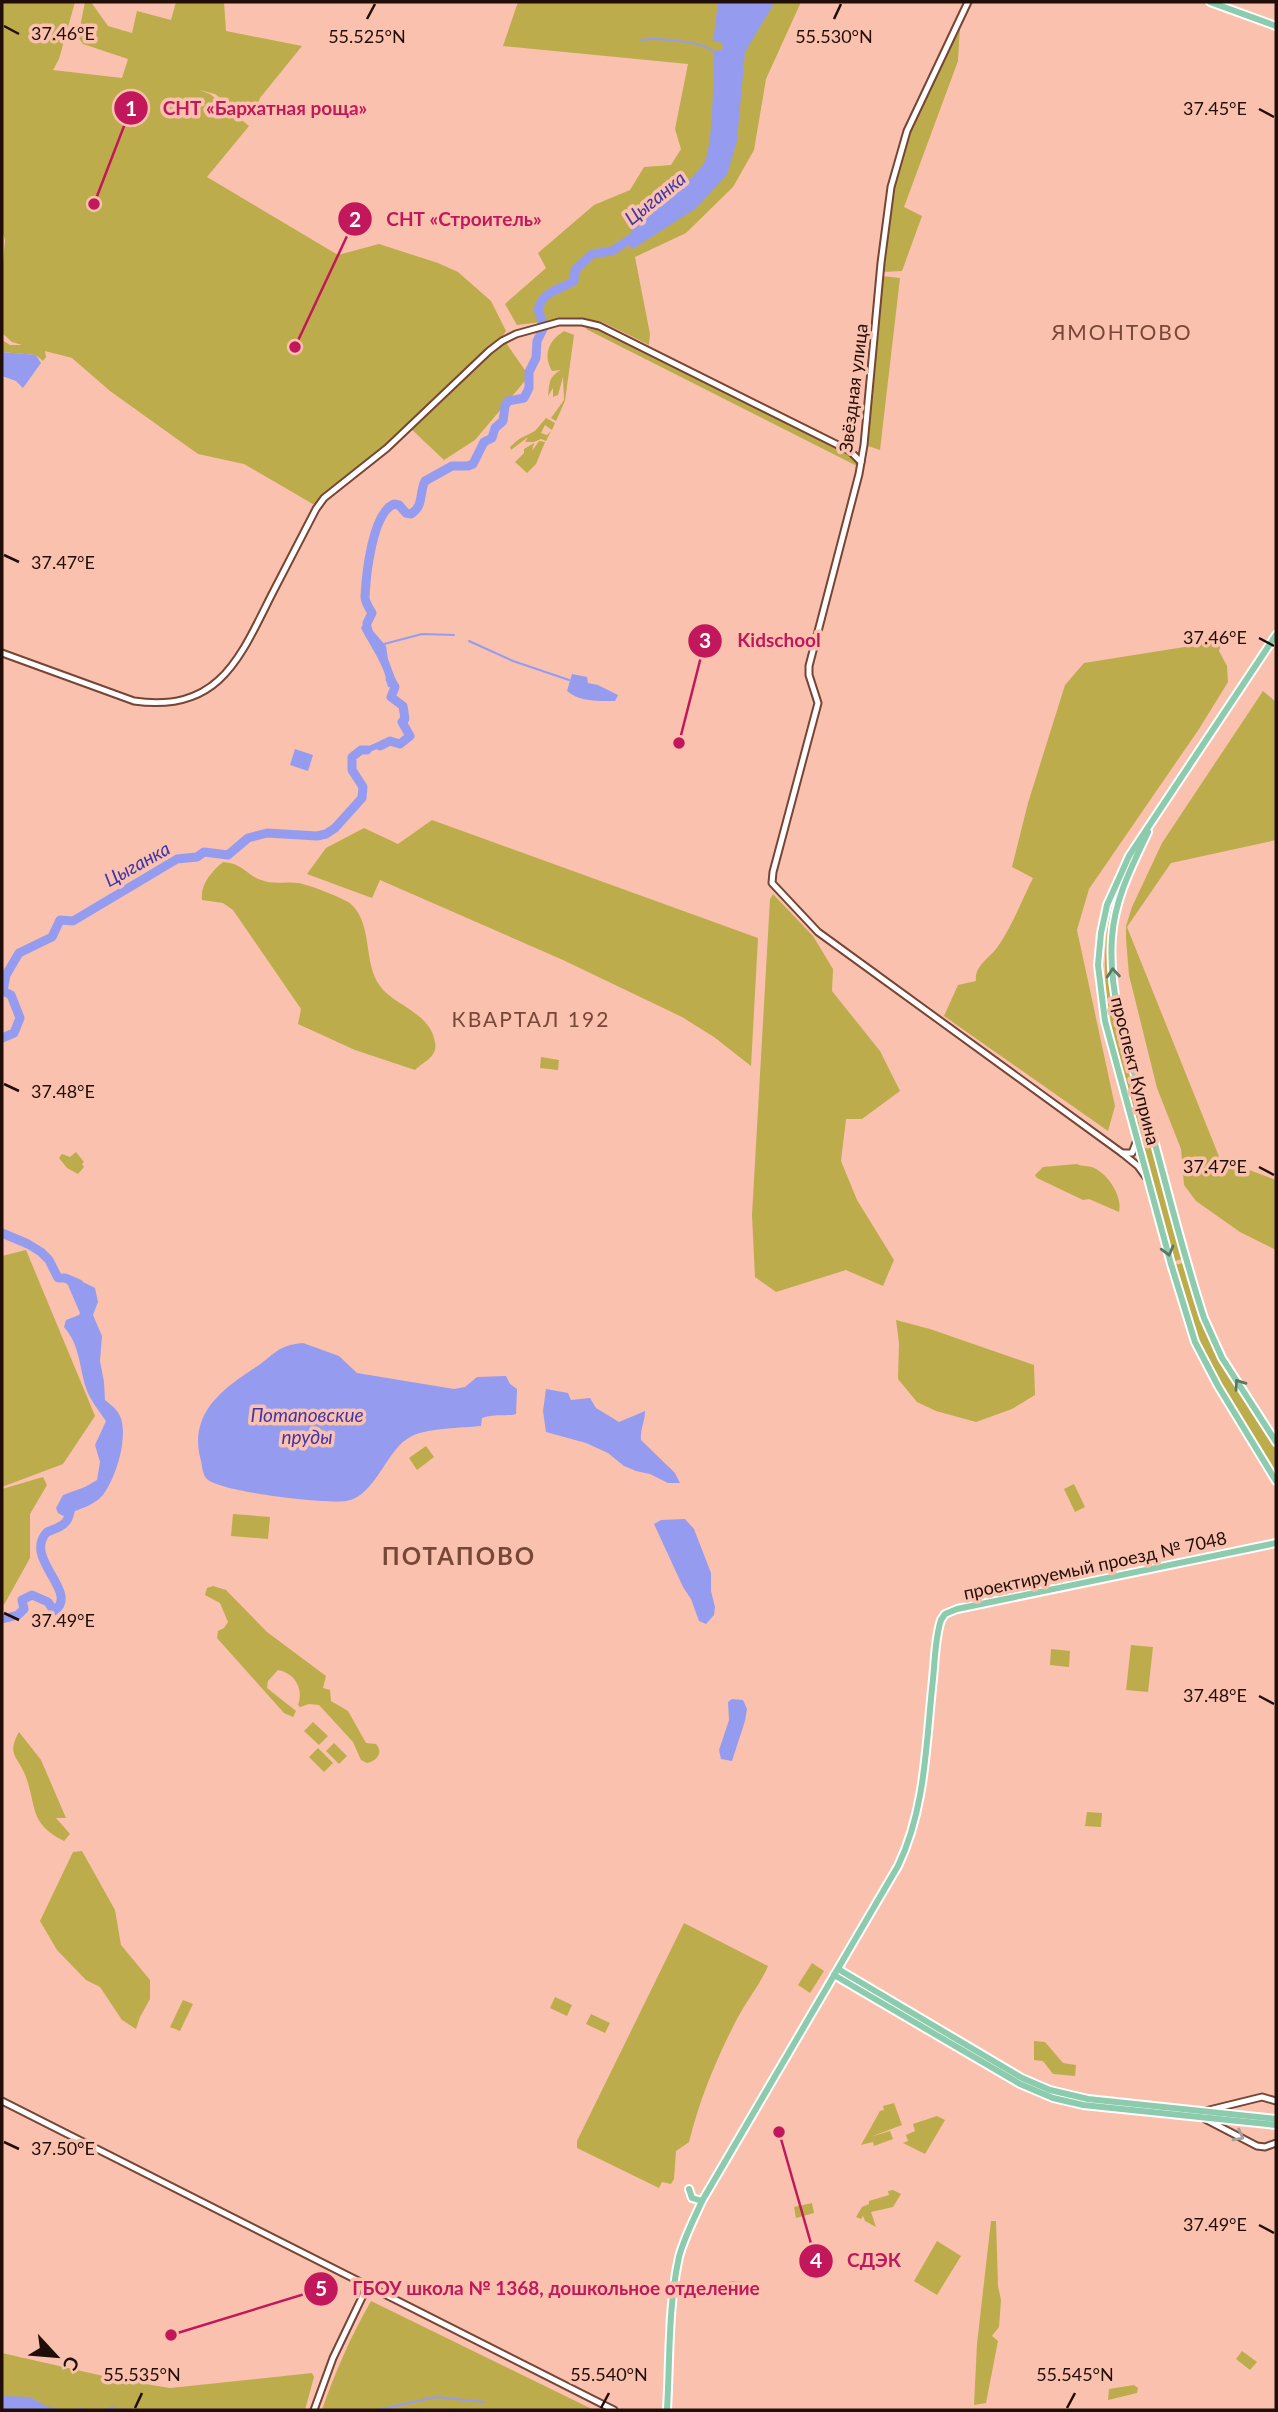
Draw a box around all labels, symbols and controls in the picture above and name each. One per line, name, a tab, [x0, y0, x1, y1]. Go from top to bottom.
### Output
text: 37.46°E	[31, 22, 95, 44]
text: 55.525°N	[328, 25, 406, 47]
text: 55.530°N	[795, 25, 873, 47]
callout: СНТ «Бархатная роща»	[114, 88, 381, 128]
text: 1	[125, 95, 137, 120]
text: СНТ «Бархатная роща»	[163, 96, 367, 119]
text: 37.45°E	[1183, 97, 1247, 119]
water label: Цыганка	[620, 166, 690, 229]
callout: СНТ «Строитель»	[337, 199, 556, 239]
text: 2	[349, 206, 361, 231]
text: СНТ «Строитель»	[386, 207, 542, 230]
district label: ЯМОНТОВО	[1050, 319, 1193, 344]
street label: Звёздная улица	[834, 322, 872, 453]
text: 37.47°E	[31, 551, 95, 573]
callout: Kidschool	[688, 621, 834, 661]
text: 37.46°E	[1183, 626, 1247, 648]
text: 3	[699, 627, 711, 652]
text: Kidschool	[737, 628, 821, 651]
water label: Цыганка	[100, 836, 174, 891]
one-way arrow	[1106, 967, 1121, 978]
street label: проспект Куприна	[1107, 994, 1165, 1147]
district label: КВАРТАЛ 192	[452, 1006, 610, 1031]
text: 37.48°E	[31, 1080, 95, 1102]
text: 37.47°E	[1183, 1155, 1247, 1177]
one-way arrow	[1160, 1245, 1174, 1257]
one-way arrow	[1234, 1379, 1247, 1392]
water label: Потаповские пруды	[250, 1403, 364, 1448]
street label: проектируемый проезд № 7048	[961, 1526, 1228, 1604]
district label: ПОТАПОВО	[382, 1541, 536, 1570]
text: 37.49°E	[31, 1609, 95, 1631]
text: 37.48°E	[1183, 1684, 1247, 1706]
one-way arrow	[1231, 2128, 1244, 2142]
text: 37.50°E	[31, 2137, 95, 2159]
text: 37.49°E	[1183, 2213, 1247, 2235]
callout: СДЭК	[798, 2241, 915, 2281]
text: 4	[810, 2247, 822, 2272]
text: СДЭК	[847, 2248, 902, 2271]
callout: ГБОУ школа № 1368, дошкольное отделение	[303, 2269, 773, 2309]
text: 5	[315, 2275, 327, 2300]
text: ГБОУ школа № 1368, дошкольное отделение	[352, 2276, 760, 2299]
north arrow	[21, 2321, 91, 2391]
text: С	[58, 2353, 85, 2375]
text: 55.535°N	[103, 2363, 181, 2385]
text: 55.540°N	[570, 2363, 648, 2385]
text: 55.545°N	[1036, 2363, 1114, 2385]

